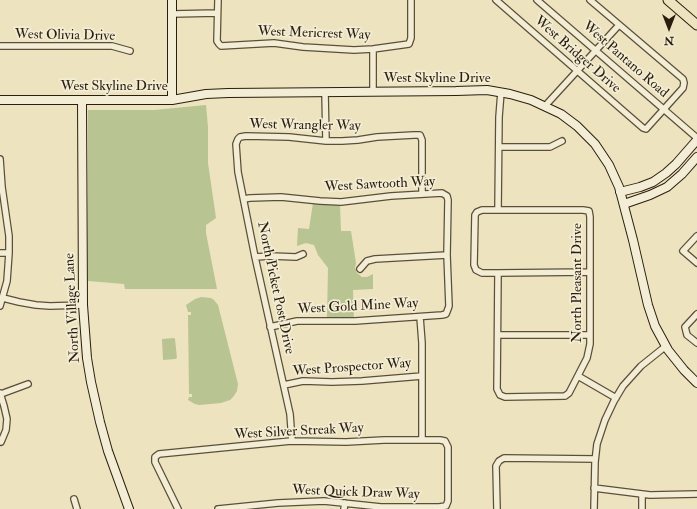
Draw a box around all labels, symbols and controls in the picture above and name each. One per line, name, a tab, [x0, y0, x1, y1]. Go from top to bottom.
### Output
north arrow	[649, 8, 689, 48]
street label: West Bridger Drive	[530, 13, 624, 97]
street label: West Pantano Road	[579, 18, 671, 102]
street label: West Mericrest Way	[257, 24, 371, 44]
street label: West Olivia Drive	[15, 27, 115, 45]
text: N	[664, 34, 674, 47]
street label: West Skyline Drive	[383, 71, 491, 87]
street label: West Skyline Drive	[60, 79, 168, 95]
street label: West Wrangler Way	[249, 117, 361, 135]
street label: West Sawtooth Way	[324, 174, 436, 196]
street label: North Picket Post Drive	[253, 220, 297, 356]
street label: North Pleasant Drive	[570, 223, 586, 343]
street label: North Village Lane	[62, 253, 84, 363]
street label: West Gold Mine Way	[297, 295, 419, 319]
street label: West Prospector Way	[292, 355, 412, 381]
street label: West Silver Streak Way	[234, 420, 364, 444]
street label: West Quick Draw Way	[292, 482, 420, 504]

